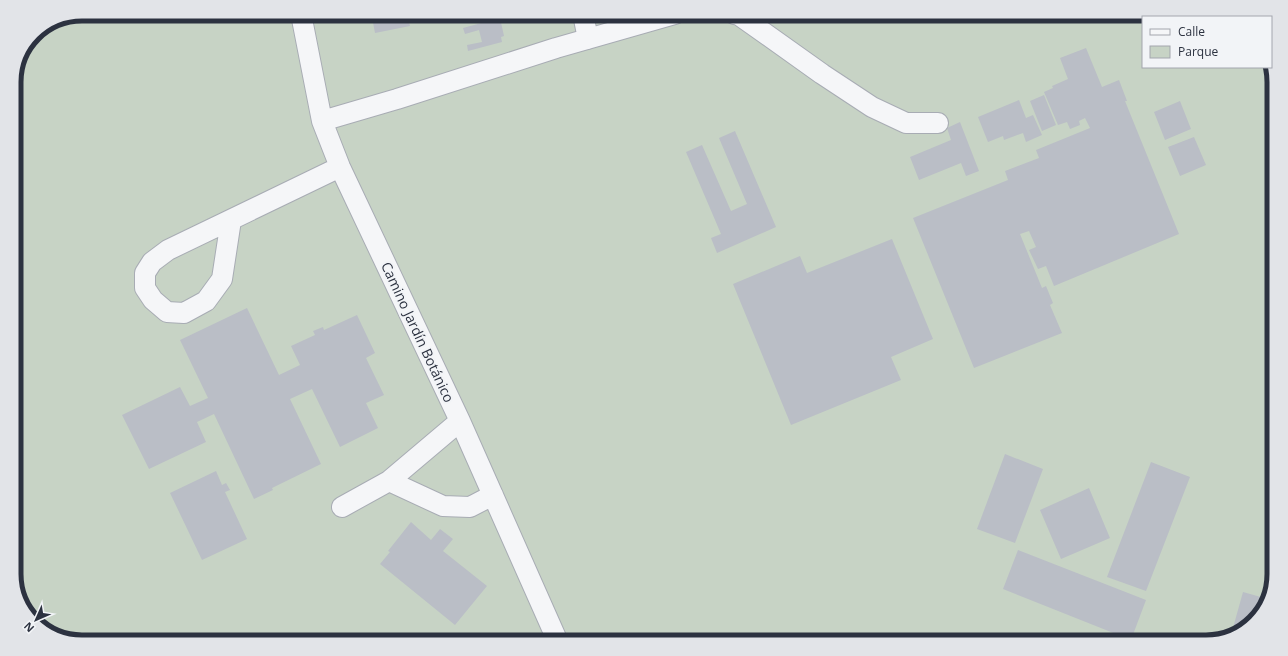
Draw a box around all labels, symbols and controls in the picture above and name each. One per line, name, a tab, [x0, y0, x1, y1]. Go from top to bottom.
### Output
legend	[1142, 16, 1272, 68]
text: Calle	[1178, 23, 1205, 40]
text: Parque	[1178, 43, 1218, 60]
street label: Camino Jardín Botánico	[377, 259, 459, 405]
north arrow	[16, 600, 56, 640]
text: N	[20, 619, 37, 636]

